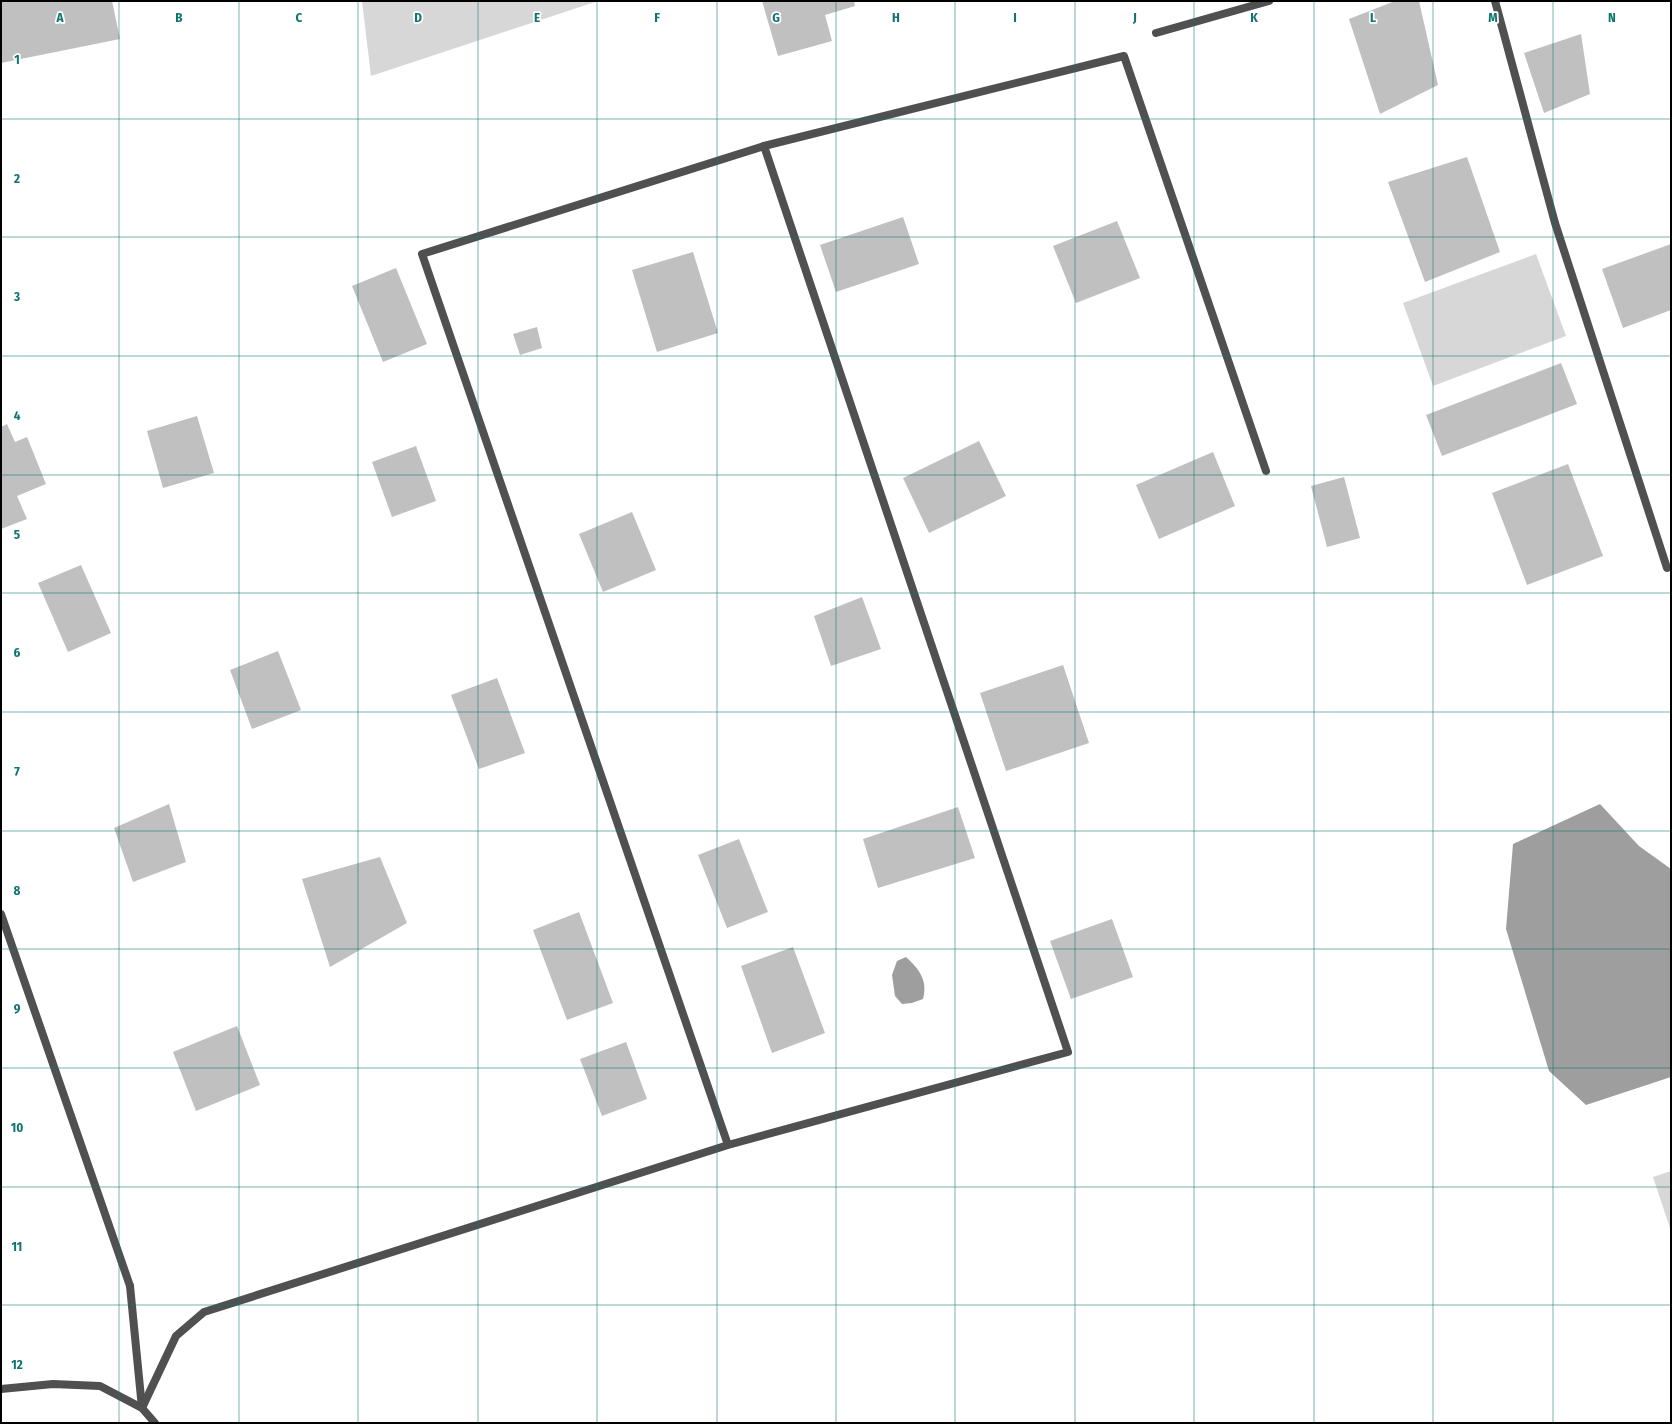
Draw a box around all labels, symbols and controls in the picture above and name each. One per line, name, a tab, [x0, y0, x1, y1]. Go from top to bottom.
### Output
text: A	[55, 10, 64, 25]
text: B	[175, 10, 183, 25]
text: C	[296, 10, 303, 25]
text: D	[414, 10, 422, 25]
text: E	[534, 10, 540, 25]
text: F	[654, 10, 660, 25]
text: G	[772, 10, 780, 25]
text: H	[892, 10, 900, 25]
text: I	[1013, 10, 1017, 25]
text: J	[1132, 10, 1137, 25]
text: K	[1250, 10, 1258, 25]
text: L	[1370, 10, 1376, 25]
text: M	[1488, 10, 1498, 25]
text: N	[1608, 10, 1616, 25]
text: 1	[14, 52, 20, 67]
text: 2	[13, 171, 20, 186]
text: 3	[13, 289, 20, 304]
text: 4	[14, 408, 21, 423]
text: 5	[14, 527, 20, 542]
text: 6	[14, 645, 21, 660]
text: 7	[14, 764, 20, 779]
text: 8	[14, 883, 21, 898]
text: 9	[14, 1001, 21, 1016]
text: 10	[11, 1120, 23, 1135]
text: 11	[12, 1239, 22, 1254]
text: 12	[11, 1357, 23, 1372]

